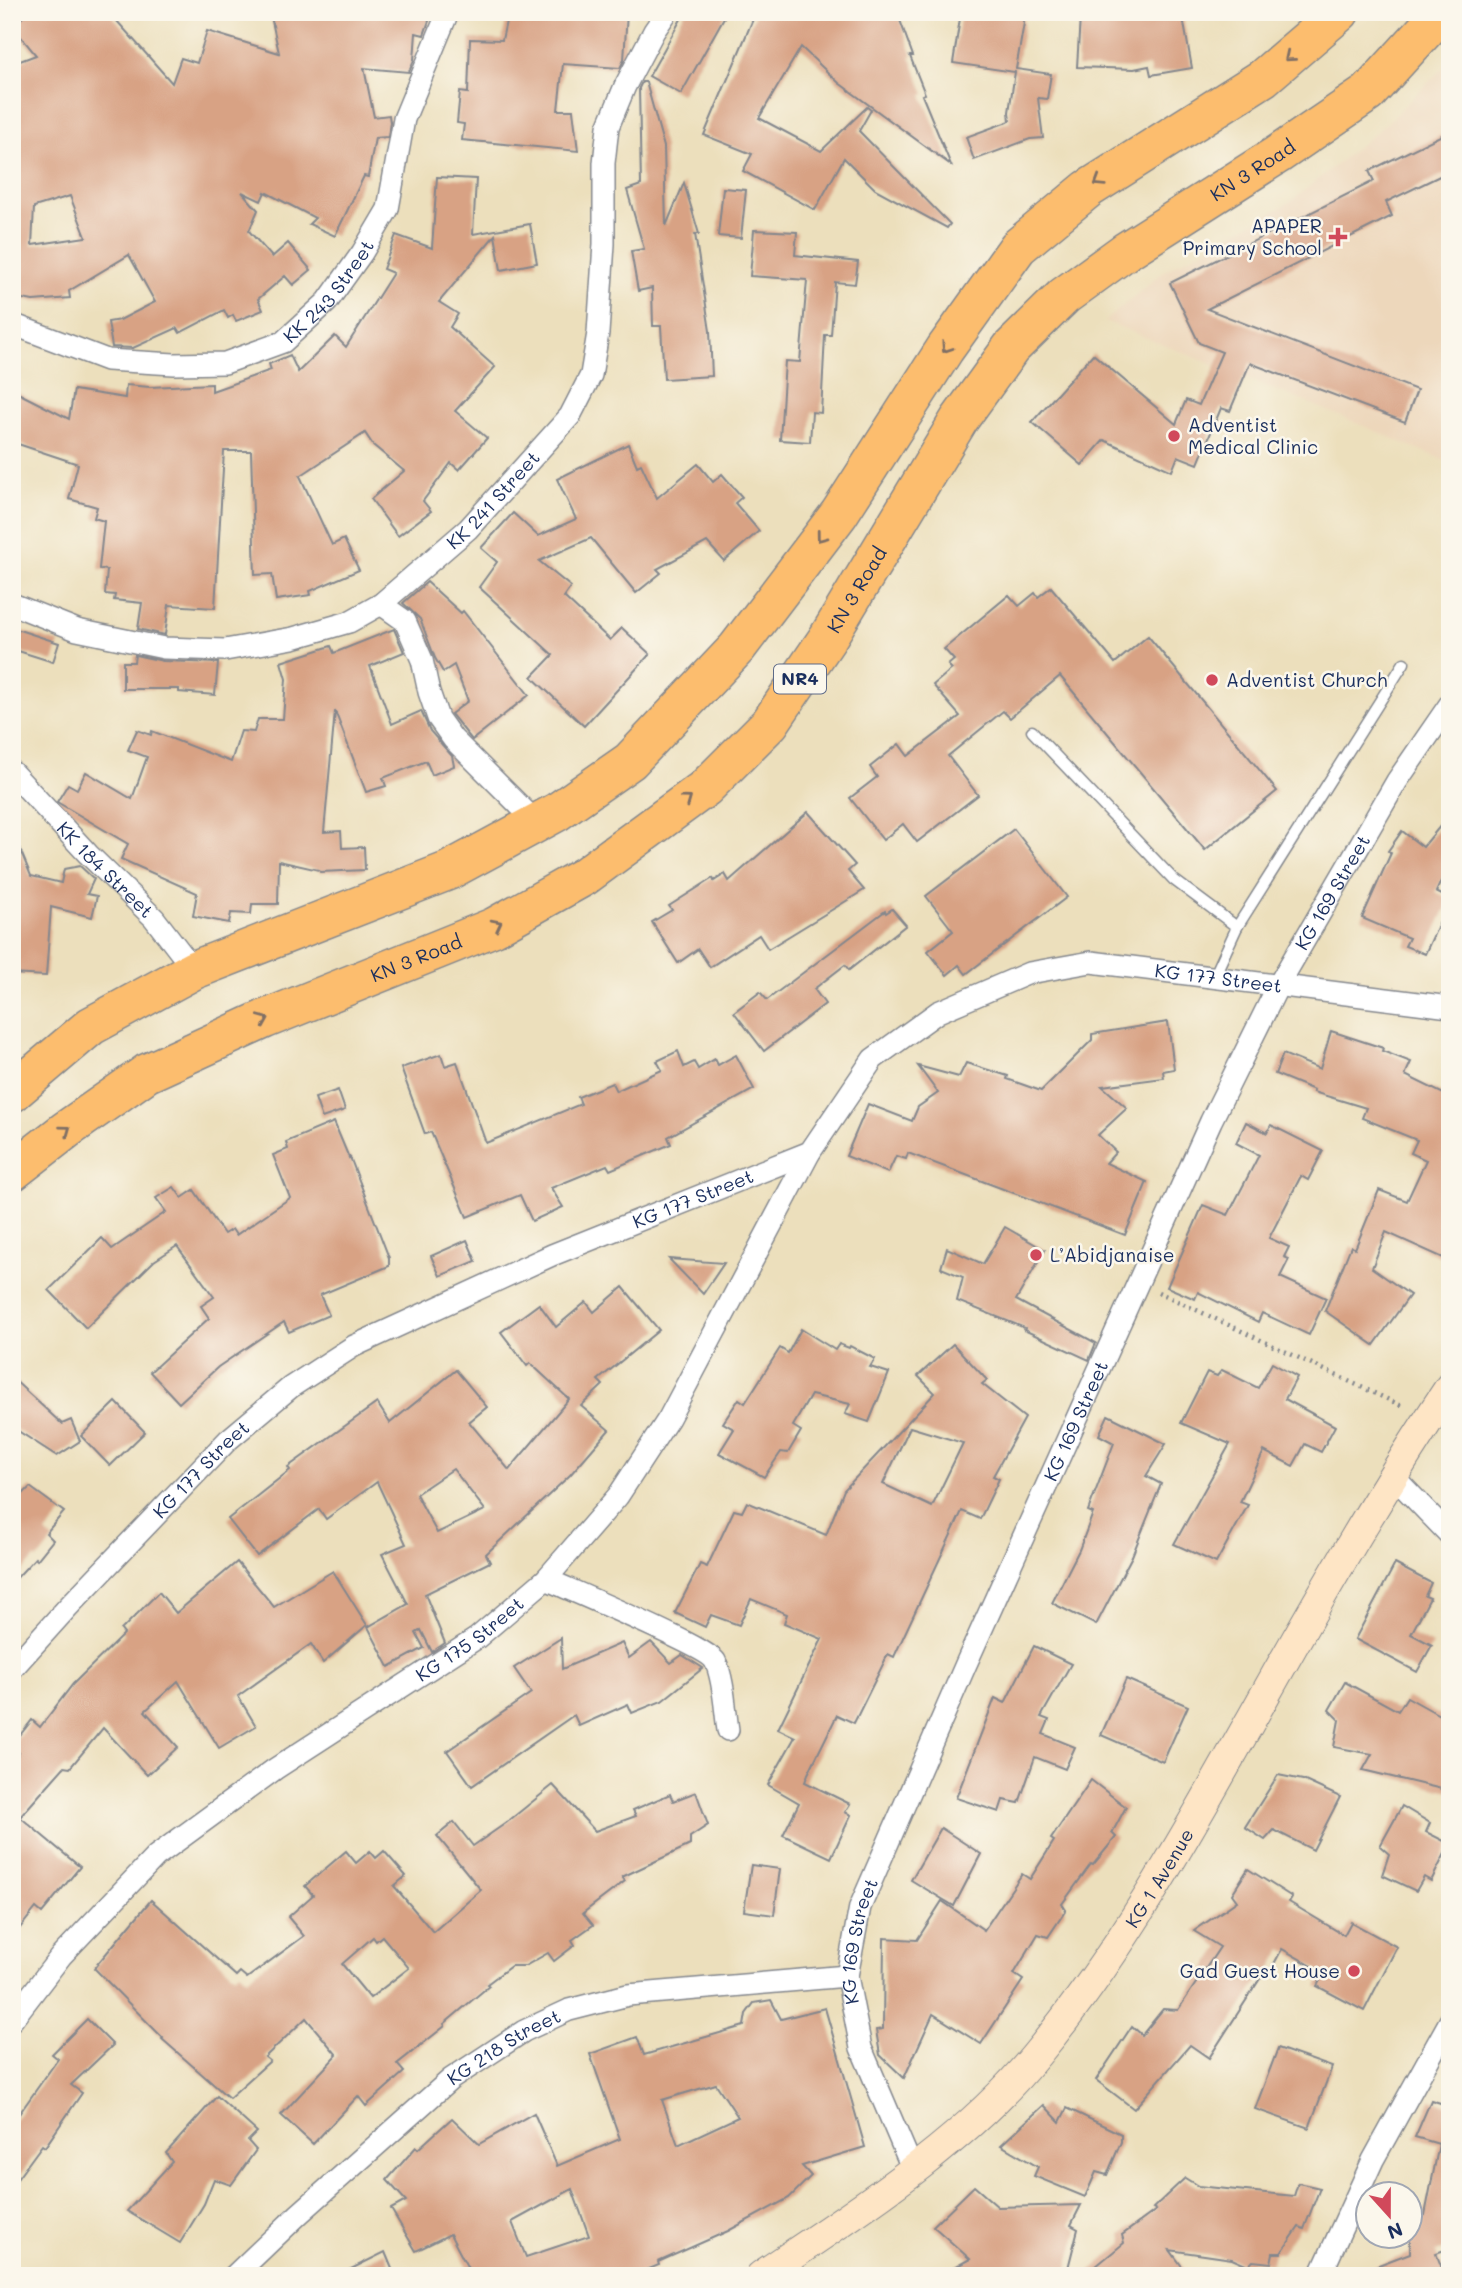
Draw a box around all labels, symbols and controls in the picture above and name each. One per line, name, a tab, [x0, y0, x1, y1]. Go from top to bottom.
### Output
one-way arrow	[1284, 49, 1297, 61]
street label: KN 3 Road	[1205, 133, 1300, 206]
one-way arrow	[1094, 174, 1107, 187]
place label: APAPER Primary School	[1183, 213, 1322, 260]
marker: APAPER Primary School	[1328, 227, 1348, 247]
street label: KK 243 Street	[277, 235, 379, 348]
one-way arrow	[942, 340, 954, 353]
place label: Adventist Medical Clinic	[1188, 412, 1318, 459]
marker: Adventist Medical Clinic	[1166, 428, 1182, 444]
street label: KK 241 Street	[441, 445, 545, 554]
one-way arrow	[817, 530, 829, 542]
street label: KN 3 Road	[821, 542, 892, 637]
road number: NR4	[774, 664, 826, 694]
place label: Adventist Church	[1226, 667, 1387, 692]
marker: Adventist Church	[1204, 672, 1220, 688]
one-way arrow	[680, 796, 692, 809]
street label: KK 184 Street	[52, 816, 159, 923]
street label: KG 169 Street	[1288, 830, 1375, 954]
one-way arrow	[490, 919, 502, 933]
street label: KN 3 Road	[367, 928, 465, 987]
street label: KG 177 Street	[1153, 957, 1284, 998]
one-way arrow	[257, 1014, 269, 1028]
one-way arrow	[58, 1126, 71, 1138]
street label: KG 177 Street	[629, 1163, 757, 1234]
place label: L’Abidjanaise	[1050, 1242, 1175, 1267]
marker: L’Abidjanaise	[1028, 1247, 1044, 1263]
street label: KG 169 Street	[1037, 1356, 1113, 1485]
street label: KG 177 Street	[147, 1414, 254, 1523]
street label: KG 175 Street	[410, 1591, 529, 1687]
street label: KG 1 Avenue	[1119, 1824, 1199, 1932]
street label: KG 169 Street	[834, 1874, 883, 2007]
place label: Gad Guest House	[1180, 1958, 1340, 1983]
marker: Gad Guest House	[1346, 1963, 1362, 1979]
street label: KG 218 Street	[442, 2003, 564, 2090]
north arrow	[1354, 2180, 1424, 2250]
text: N	[1384, 2217, 1406, 2246]

